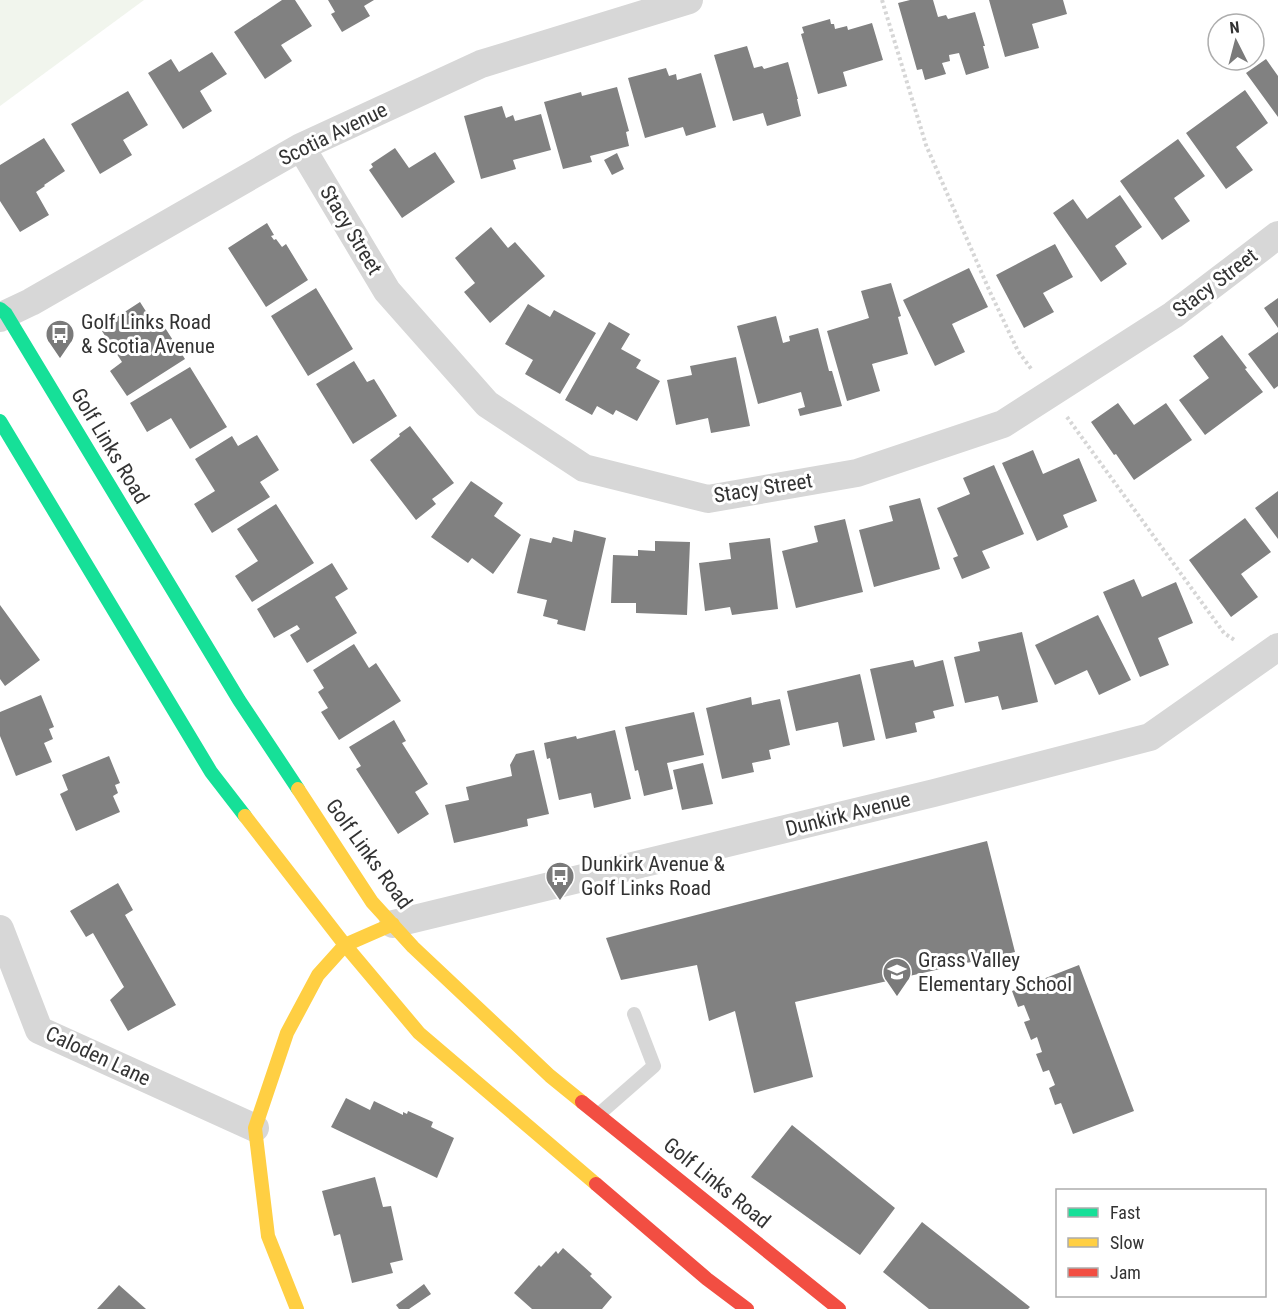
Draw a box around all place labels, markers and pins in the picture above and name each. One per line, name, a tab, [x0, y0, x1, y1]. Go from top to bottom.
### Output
place label: Golf Links Road & Scotia Avenue	[81, 310, 215, 358]
bus stop icon: Golf Links Road & Scotia Avenue	[44, 318, 76, 360]
place label: Dunkirk Avenue & Golf Links Road	[581, 852, 726, 900]
bus stop icon: Dunkirk Avenue & Golf Links Road	[544, 860, 576, 902]
place label: Grass Valley Elementary School	[918, 948, 1072, 996]
school or university icon: Grass Valley Elementary School	[881, 956, 913, 998]

